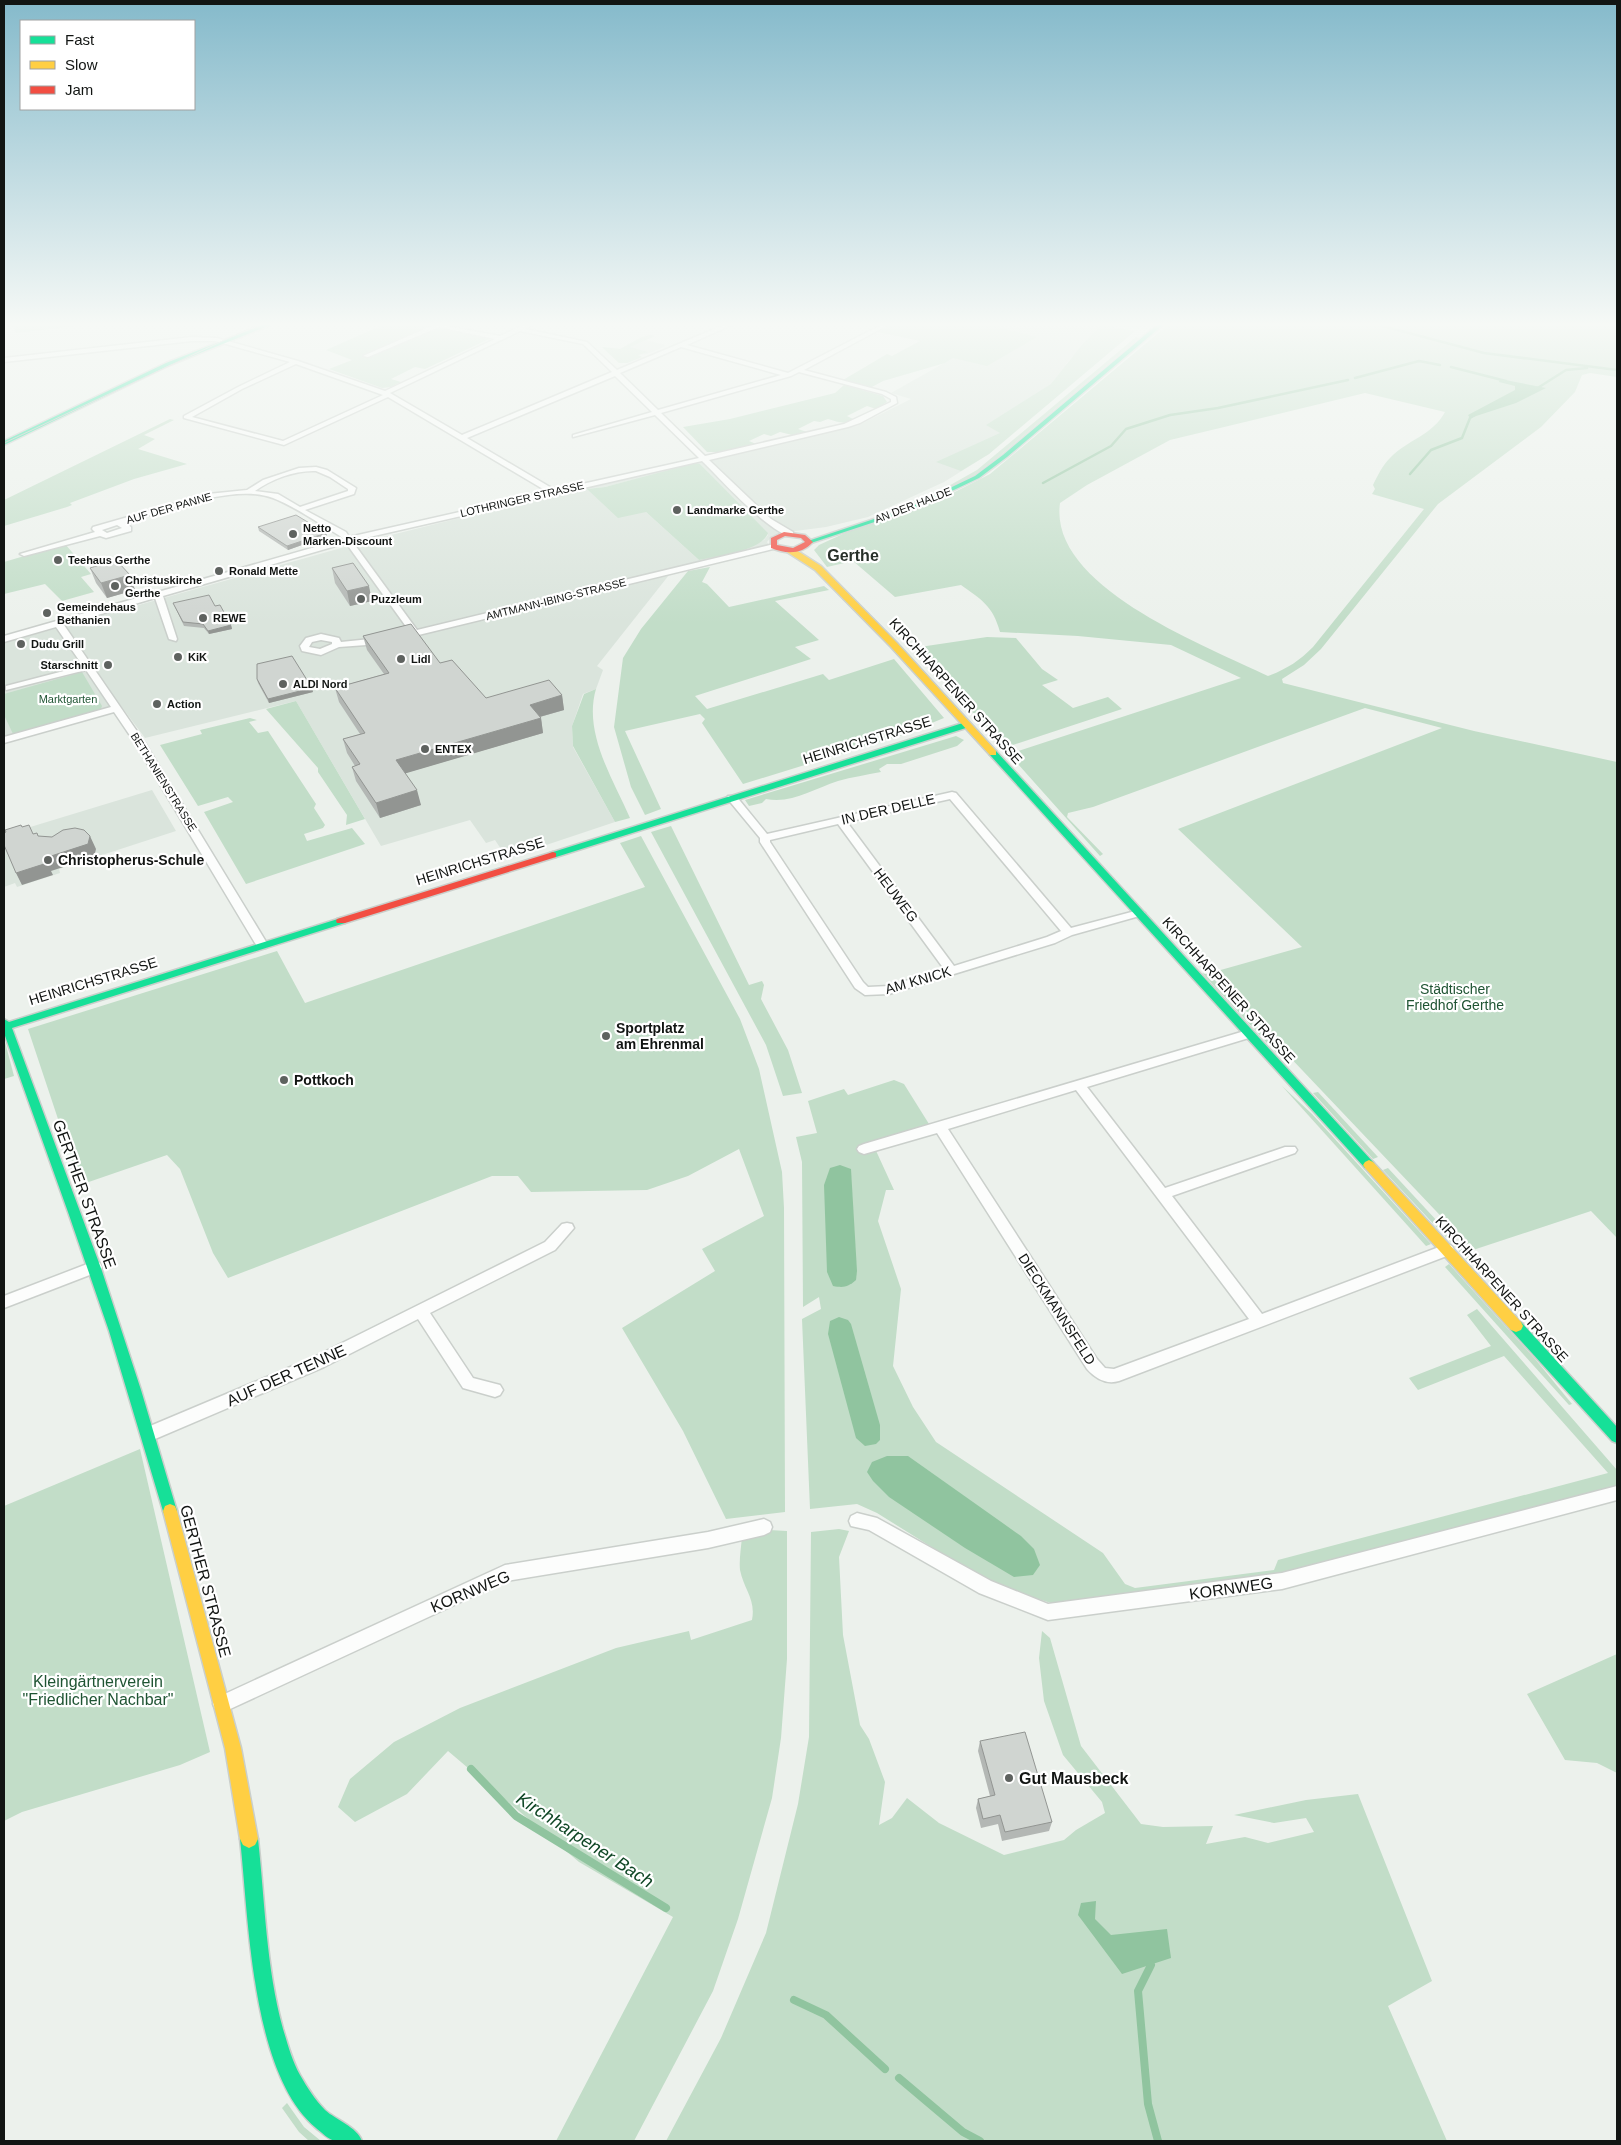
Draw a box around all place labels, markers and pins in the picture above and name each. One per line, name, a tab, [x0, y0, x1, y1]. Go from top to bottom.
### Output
marker: Landmarke Gerthe	[671, 504, 683, 516]
place label: Landmarke Gerthe	[687, 504, 784, 516]
place label: Netto Marken-Discount	[303, 522, 393, 547]
marker: Netto Marken-Discount	[287, 528, 299, 540]
marker: Teehaus Gerthe	[52, 554, 64, 566]
place label: Teehaus Gerthe	[68, 554, 150, 566]
marker: Ronald Mette	[213, 565, 225, 577]
place label: Ronald Mette	[229, 565, 298, 577]
place label: Christuskirche Gerthe	[125, 574, 202, 599]
marker: Christuskirche Gerthe	[109, 580, 121, 592]
marker: Puzzleum	[355, 593, 367, 605]
place label: Puzzleum	[371, 593, 422, 605]
place label: Gemeindehaus Bethanien	[57, 601, 136, 626]
marker: Gemeindehaus Bethanien	[41, 607, 53, 619]
marker: REWE	[197, 612, 209, 624]
place label: REWE	[213, 612, 246, 624]
marker: Dudu Grill	[15, 638, 27, 650]
place label: Dudu Grill	[31, 638, 84, 650]
marker: KiK	[172, 651, 184, 663]
place label: KiK	[188, 651, 207, 663]
marker: Lidl	[395, 653, 407, 665]
place label: Lidl	[411, 653, 431, 665]
place label: Starschnitt	[41, 659, 98, 671]
marker: Starschnitt	[102, 659, 114, 671]
marker: ALDI Nord	[277, 678, 289, 690]
place label: ALDI Nord	[293, 678, 347, 690]
marker: Action	[151, 698, 163, 710]
place label: Action	[167, 698, 202, 710]
marker: ENTEX	[419, 743, 431, 755]
place label: ENTEX	[435, 743, 472, 755]
place label: Christopherus-Schule	[58, 852, 204, 868]
marker: Christopherus-Schule	[42, 854, 54, 866]
place label: Sportplatz am Ehrenmal	[616, 1020, 704, 1052]
marker: Sportplatz am Ehrenmal	[600, 1030, 612, 1042]
place label: Pottkoch	[294, 1072, 354, 1088]
marker: Pottkoch	[278, 1074, 290, 1086]
place label: Gut Mausbeck	[1019, 1770, 1128, 1787]
marker: Gut Mausbeck	[1003, 1772, 1015, 1784]

